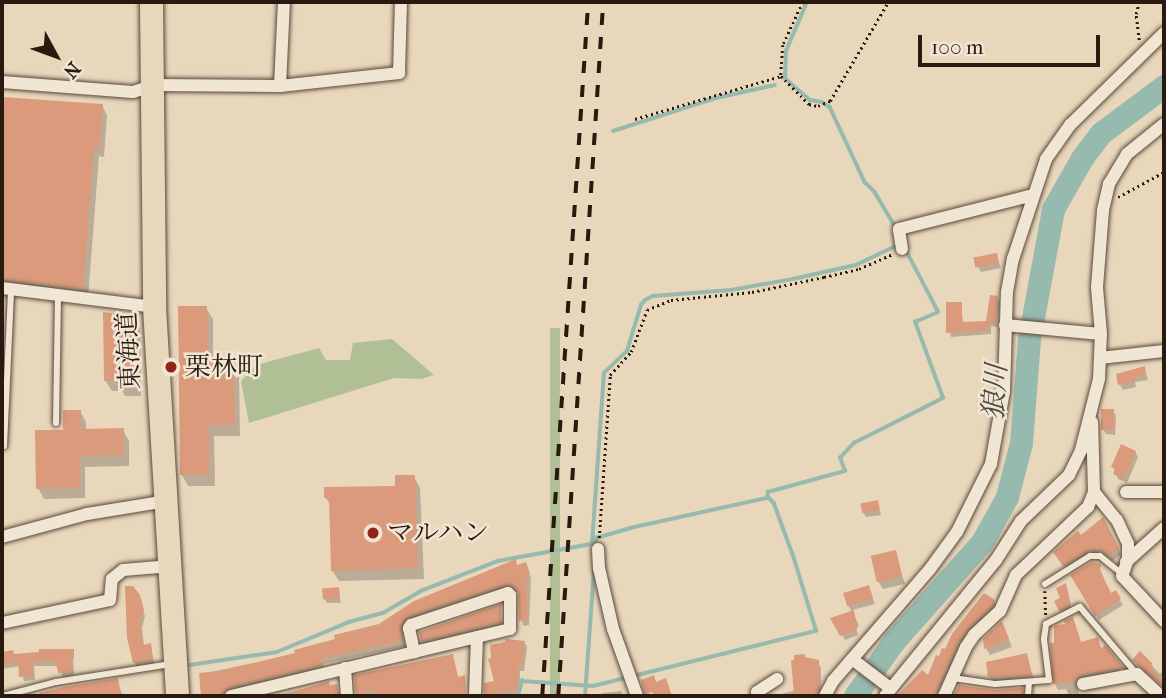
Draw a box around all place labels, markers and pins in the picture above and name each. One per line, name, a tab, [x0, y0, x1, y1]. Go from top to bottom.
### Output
place label: 栗林町	[185, 351, 263, 383]
marker: 栗林町	[163, 359, 179, 375]
place label: マルハン	[387, 517, 491, 549]
marker: マルハン	[365, 525, 381, 541]

